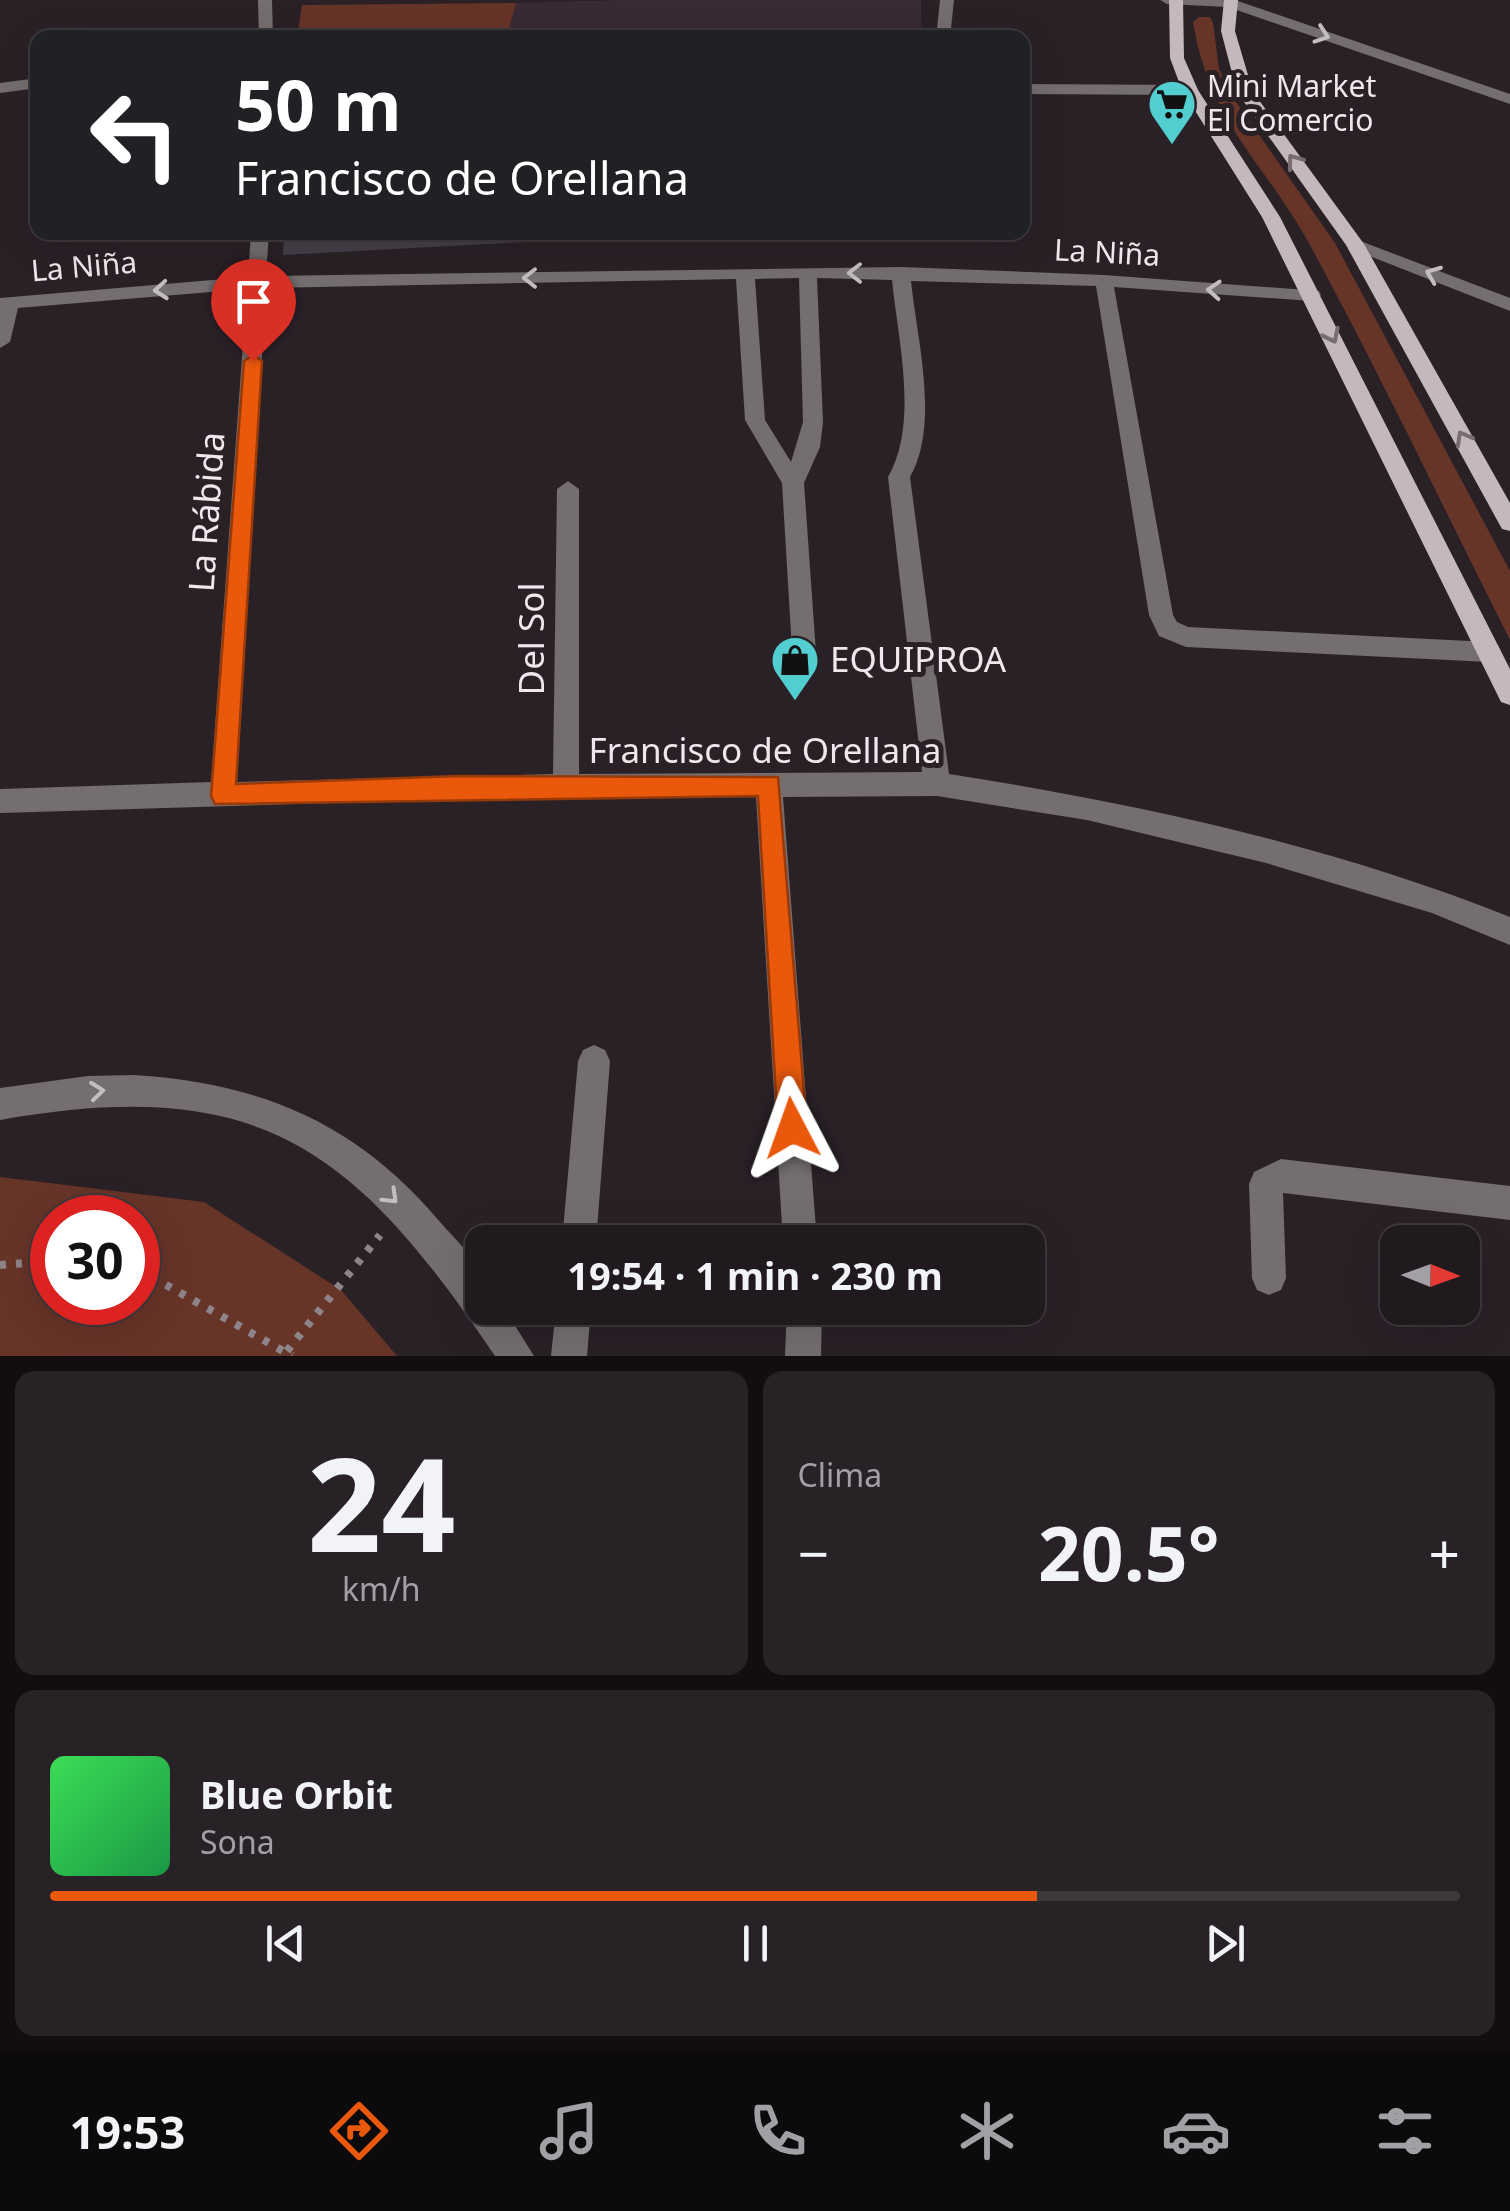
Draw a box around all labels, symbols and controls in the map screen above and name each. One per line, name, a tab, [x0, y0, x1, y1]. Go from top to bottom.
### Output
one-way arrow	[1312, 23, 1329, 43]
text: 50 m	[235, 56, 402, 152]
place label: Mini Market El Comercio	[1207, 65, 1376, 140]
icon: left	[70, 70, 200, 200]
supermarket icon: Mini Market El Comercio	[1146, 78, 1198, 146]
text: Francisco de Orellana	[235, 147, 689, 208]
one-way arrow	[1289, 154, 1306, 172]
street label: La Niña	[1053, 228, 1161, 275]
street label: La Niña	[29, 240, 139, 291]
pin	[211, 259, 296, 362]
one-way arrow	[846, 262, 862, 283]
one-way arrow	[1425, 266, 1442, 286]
one-way arrow	[521, 267, 536, 289]
icon: arrive	[226, 274, 281, 329]
one-way arrow	[152, 279, 168, 301]
one-way arrow	[1206, 279, 1222, 301]
one-way arrow	[1320, 326, 1340, 344]
street label: La Rábida	[176, 430, 235, 593]
one-way arrow	[1455, 431, 1475, 449]
street label: Del Sol	[507, 583, 554, 695]
shop icon: EQUIPROA	[769, 634, 821, 702]
place label: EQUIPROA	[830, 635, 1007, 682]
street label: Francisco de Orellana	[588, 726, 942, 773]
position arrow	[740, 1076, 844, 1180]
one-way arrow	[89, 1081, 105, 1102]
one-way arrow	[380, 1186, 398, 1204]
speed limit sign: 30	[30, 1195, 160, 1325]
north arrow	[1380, 1225, 1480, 1325]
map controls	[1380, 1225, 1480, 1325]
text: 19:54 · 1 min · 230 m	[567, 1249, 943, 1301]
text: 24	[307, 1413, 456, 1590]
text: Clima	[798, 1453, 882, 1496]
text: 20.5°	[1038, 1501, 1220, 1603]
text: −	[798, 1515, 829, 1590]
text: +	[1429, 1515, 1460, 1590]
text: km/h	[342, 1567, 421, 1610]
text: Blue Orbit	[200, 1768, 393, 1820]
text: Sona	[200, 1820, 275, 1863]
icon: previous	[258, 1916, 313, 1971]
icon: pause	[728, 1916, 783, 1971]
icon: next	[1198, 1916, 1253, 1971]
icon: directions	[324, 2096, 394, 2166]
icon: music	[534, 2096, 604, 2166]
icon: phone	[743, 2096, 813, 2166]
icon: climate	[952, 2096, 1022, 2166]
icon: car	[1161, 2096, 1231, 2166]
icon: filters	[1370, 2096, 1440, 2166]
text: 19:53	[70, 2101, 185, 2162]

